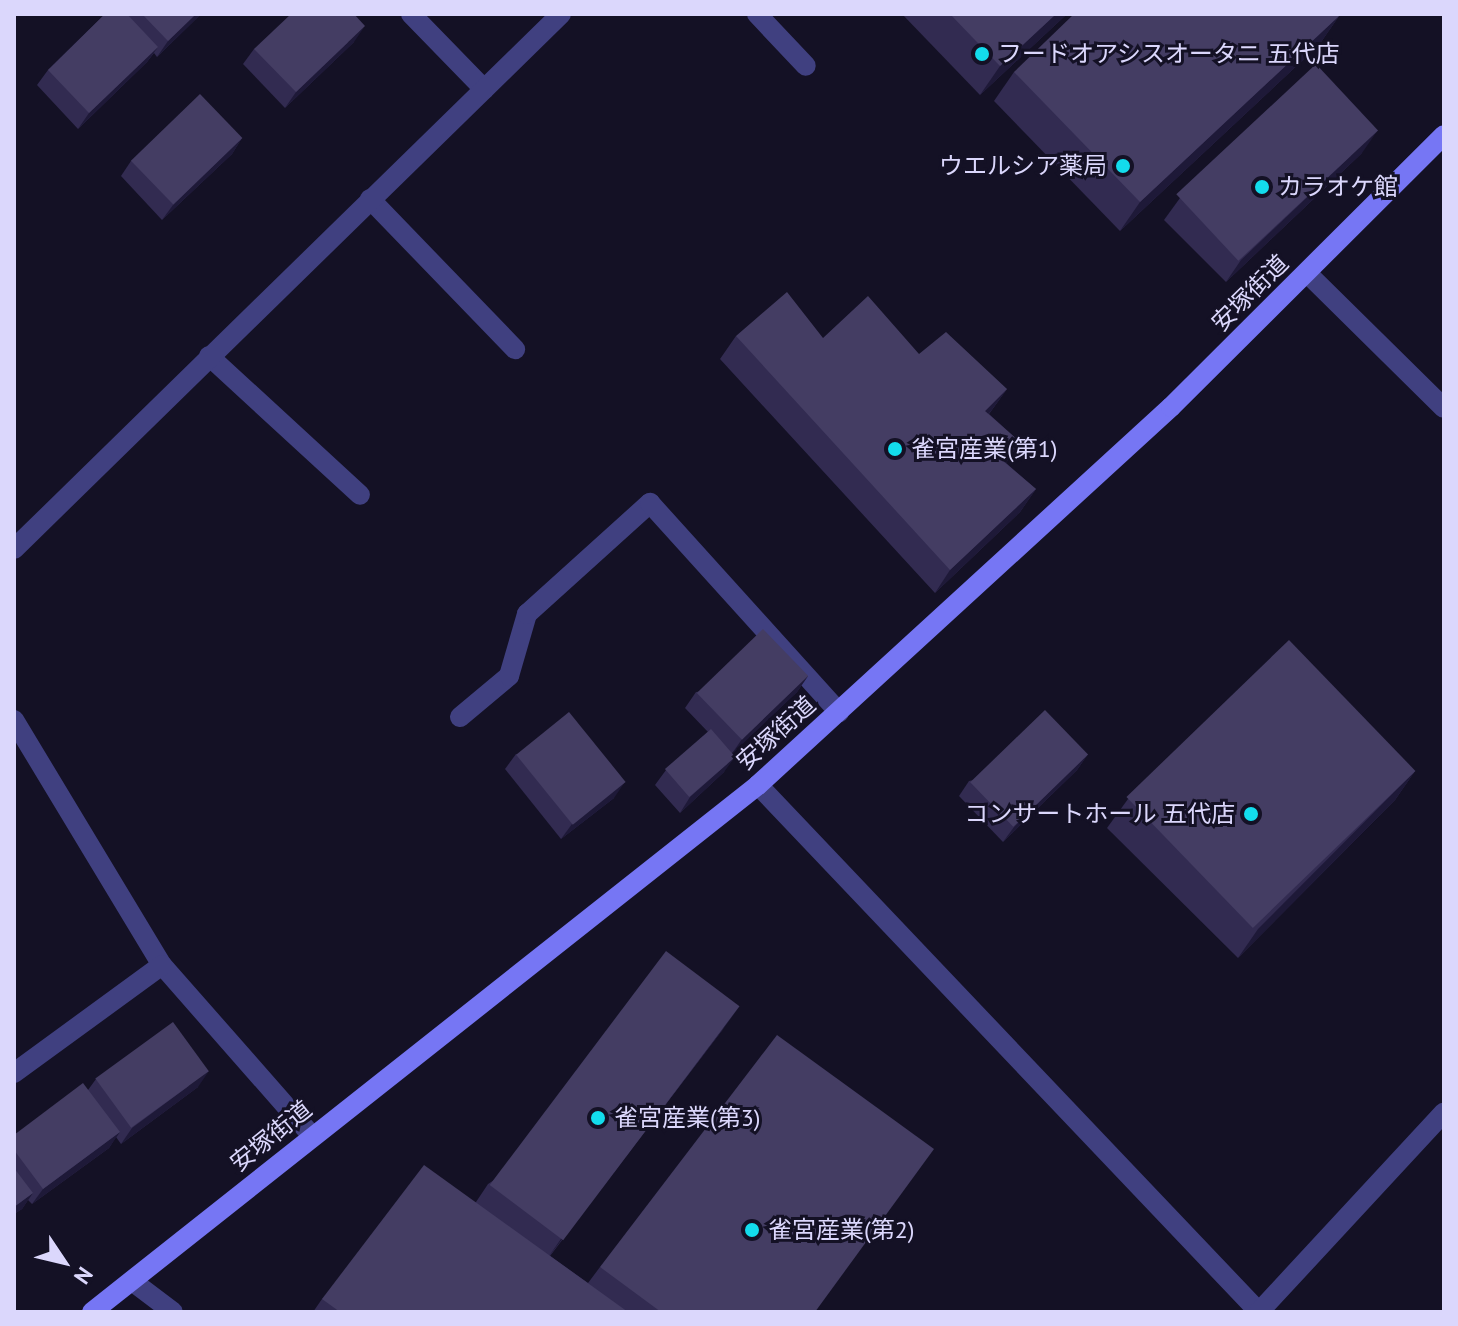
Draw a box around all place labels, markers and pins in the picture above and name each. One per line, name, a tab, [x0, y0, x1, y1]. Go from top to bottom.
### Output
place label: フードオアシスオータニ 五代店	[998, 40, 1340, 68]
marker: フードオアシスオータニ 五代店	[973, 45, 991, 63]
place label: ウエルシア薬局	[939, 152, 1107, 180]
marker: ウエルシア薬局	[1114, 157, 1132, 175]
place label: カラオケ館	[1278, 173, 1398, 201]
marker: カラオケ館	[1253, 178, 1271, 196]
place label: 雀宮産業(第1)	[911, 435, 1058, 463]
marker: 雀宮産業(第1)	[886, 440, 904, 458]
place label: コンサートホール 五代店	[965, 800, 1235, 828]
marker: コンサートホール 五代店	[1242, 805, 1260, 823]
place label: 雀宮産業(第3)	[614, 1104, 761, 1132]
marker: 雀宮産業(第3)	[589, 1109, 607, 1127]
place label: 雀宮産業(第2)	[768, 1216, 915, 1244]
marker: 雀宮産業(第2)	[743, 1221, 761, 1239]

